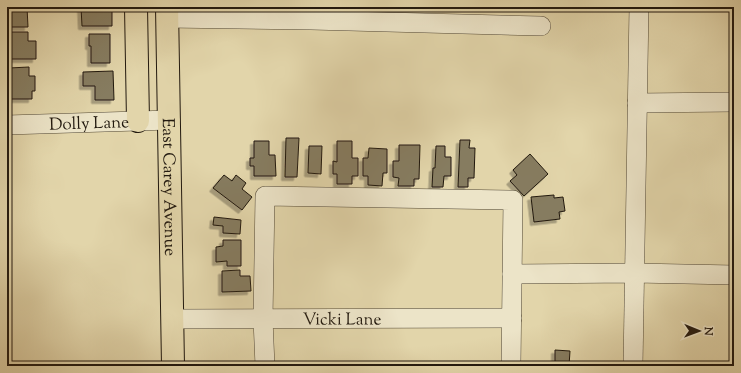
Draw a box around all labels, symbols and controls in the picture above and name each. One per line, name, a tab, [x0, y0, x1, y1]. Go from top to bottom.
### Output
street label: Dolly Lane	[49, 111, 129, 138]
street label: East Carey Avenue	[155, 118, 181, 256]
street label: Vicki Lane	[303, 308, 381, 333]
north arrow	[679, 311, 719, 351]
text: N	[700, 326, 716, 336]

